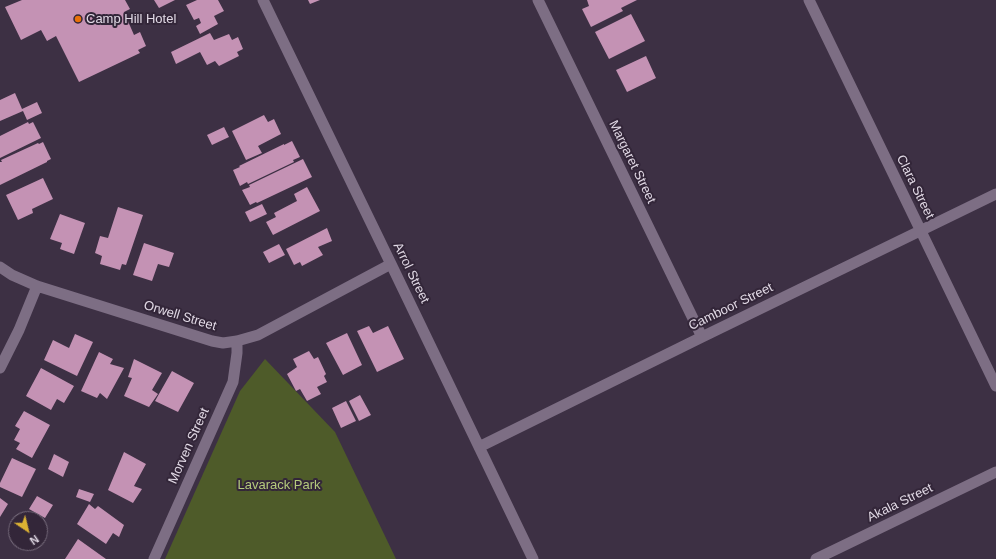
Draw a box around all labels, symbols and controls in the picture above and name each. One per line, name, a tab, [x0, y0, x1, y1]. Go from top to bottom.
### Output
place label: Camp Hill Hotel	[86, 11, 176, 27]
marker: Camp Hill Hotel	[73, 14, 83, 24]
street label: Margaret Street	[605, 118, 659, 206]
street label: Clara Street	[893, 152, 937, 222]
street label: Arrol Street	[390, 240, 432, 306]
street label: Camboor Street	[686, 280, 776, 334]
street label: Orwell Street	[142, 298, 218, 334]
street label: Morven Street	[165, 406, 213, 486]
park label: Lavarack Park	[237, 477, 321, 493]
street label: Akala Street	[865, 480, 935, 526]
north arrow	[8, 511, 48, 551]
text: N	[28, 533, 41, 547]

